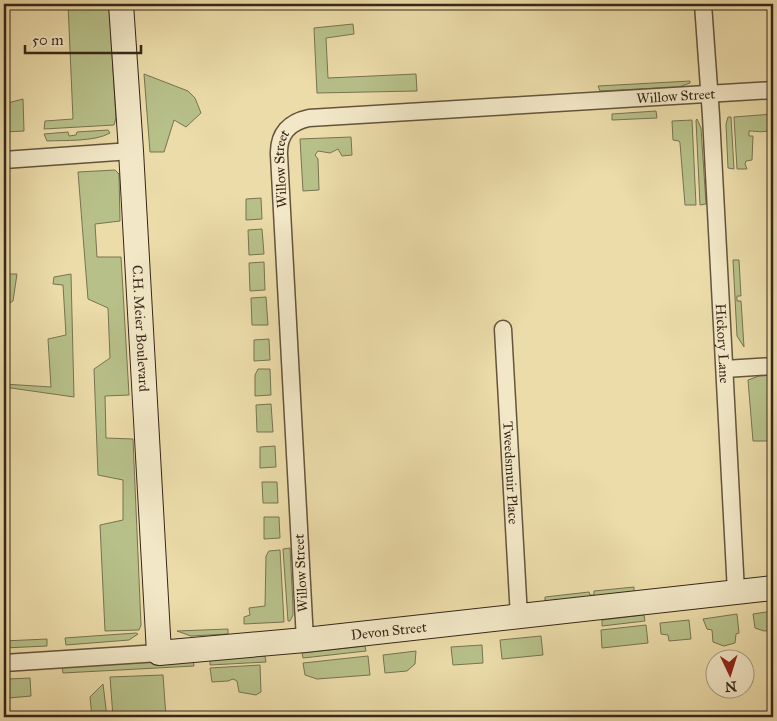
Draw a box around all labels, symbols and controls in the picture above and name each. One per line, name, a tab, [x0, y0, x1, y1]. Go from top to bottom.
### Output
scale bar	[25, 22, 141, 54]
text: 50 m	[32, 31, 64, 49]
street label: Willow Street	[636, 85, 716, 107]
street label: Willow Street	[270, 126, 293, 208]
street label: C.H. Meier Boulevard	[129, 265, 153, 392]
street label: Hickory Lane	[712, 303, 734, 384]
street label: Tweedsmuir Place	[500, 421, 522, 525]
street label: Willow Street	[290, 533, 312, 613]
street label: Devon Street	[350, 618, 428, 643]
north arrow	[704, 648, 754, 698]
text: N	[724, 678, 737, 695]

